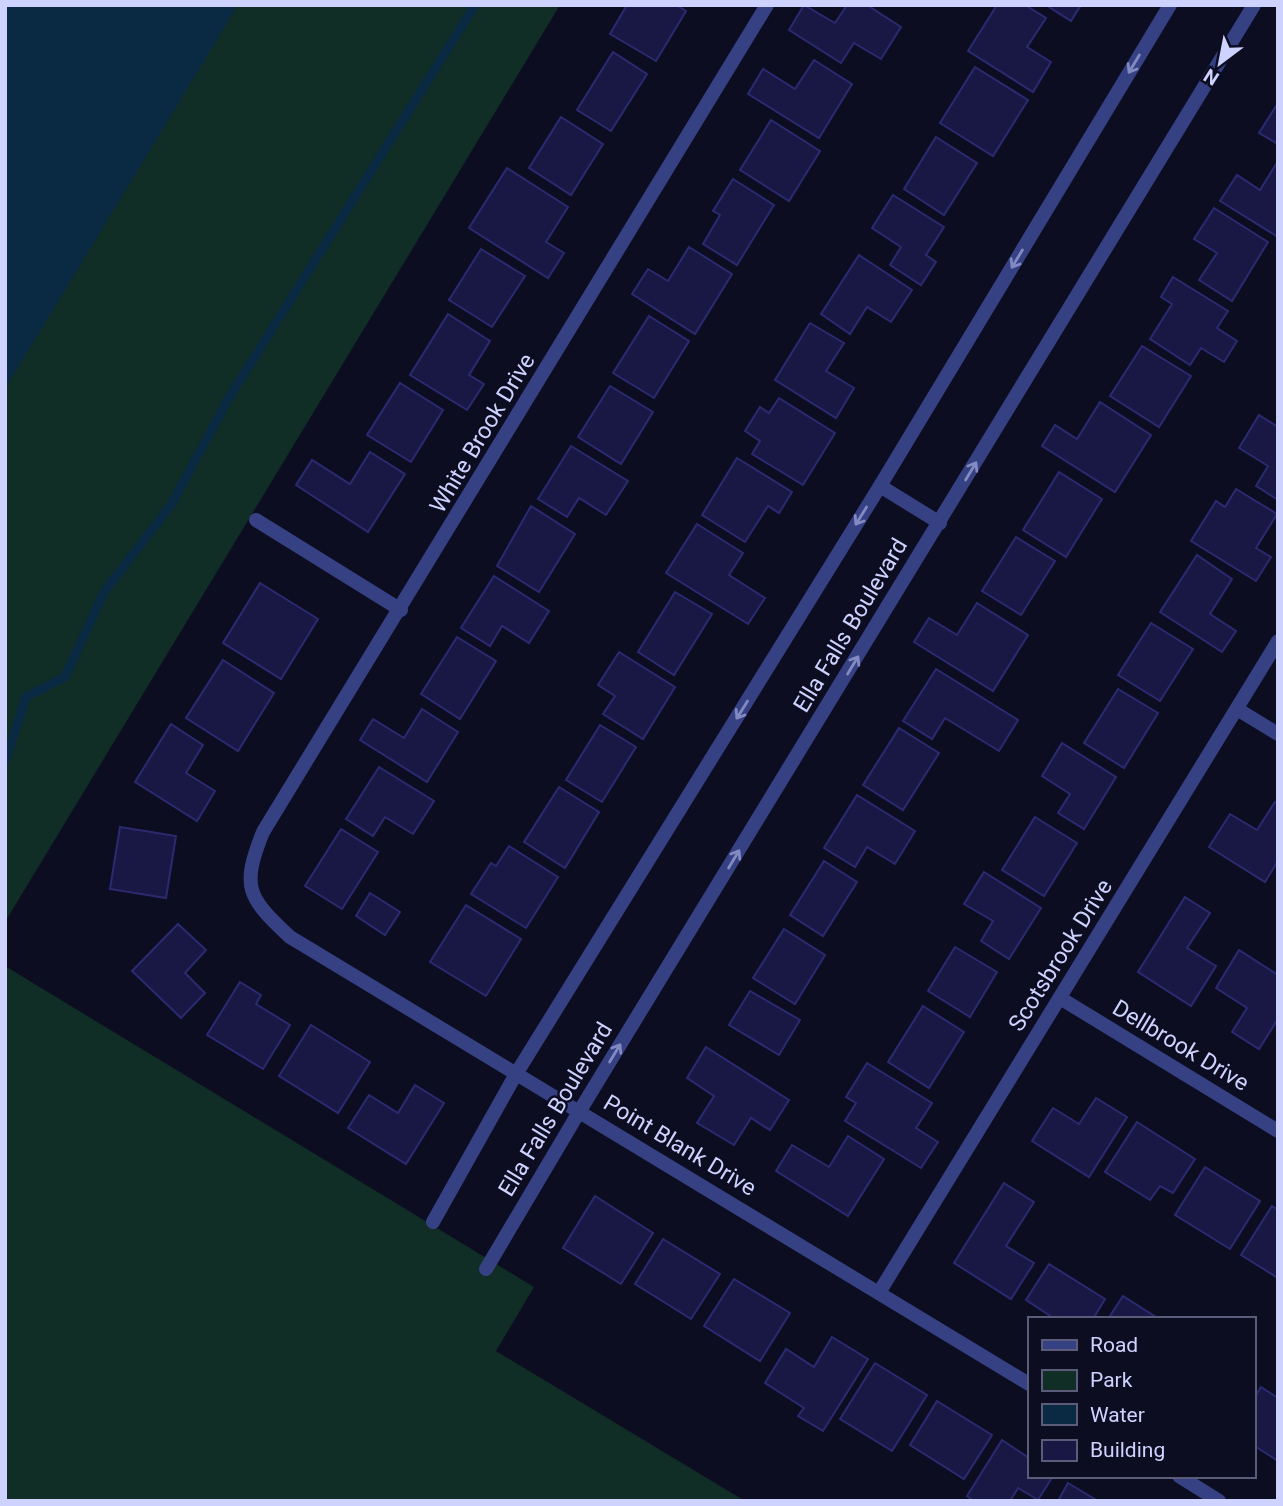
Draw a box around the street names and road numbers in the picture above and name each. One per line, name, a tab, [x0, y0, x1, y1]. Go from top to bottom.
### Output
street label: White Brook Drive	[424, 349, 541, 518]
street label: Ella Falls Boulevard	[788, 533, 913, 717]
street label: Scotsbrook Drive	[1003, 874, 1118, 1036]
street label: Dellbrook Drive	[1108, 994, 1254, 1097]
street label: Ella Falls Boulevard	[493, 1017, 618, 1201]
street label: Point Blank Drive	[599, 1089, 761, 1202]

